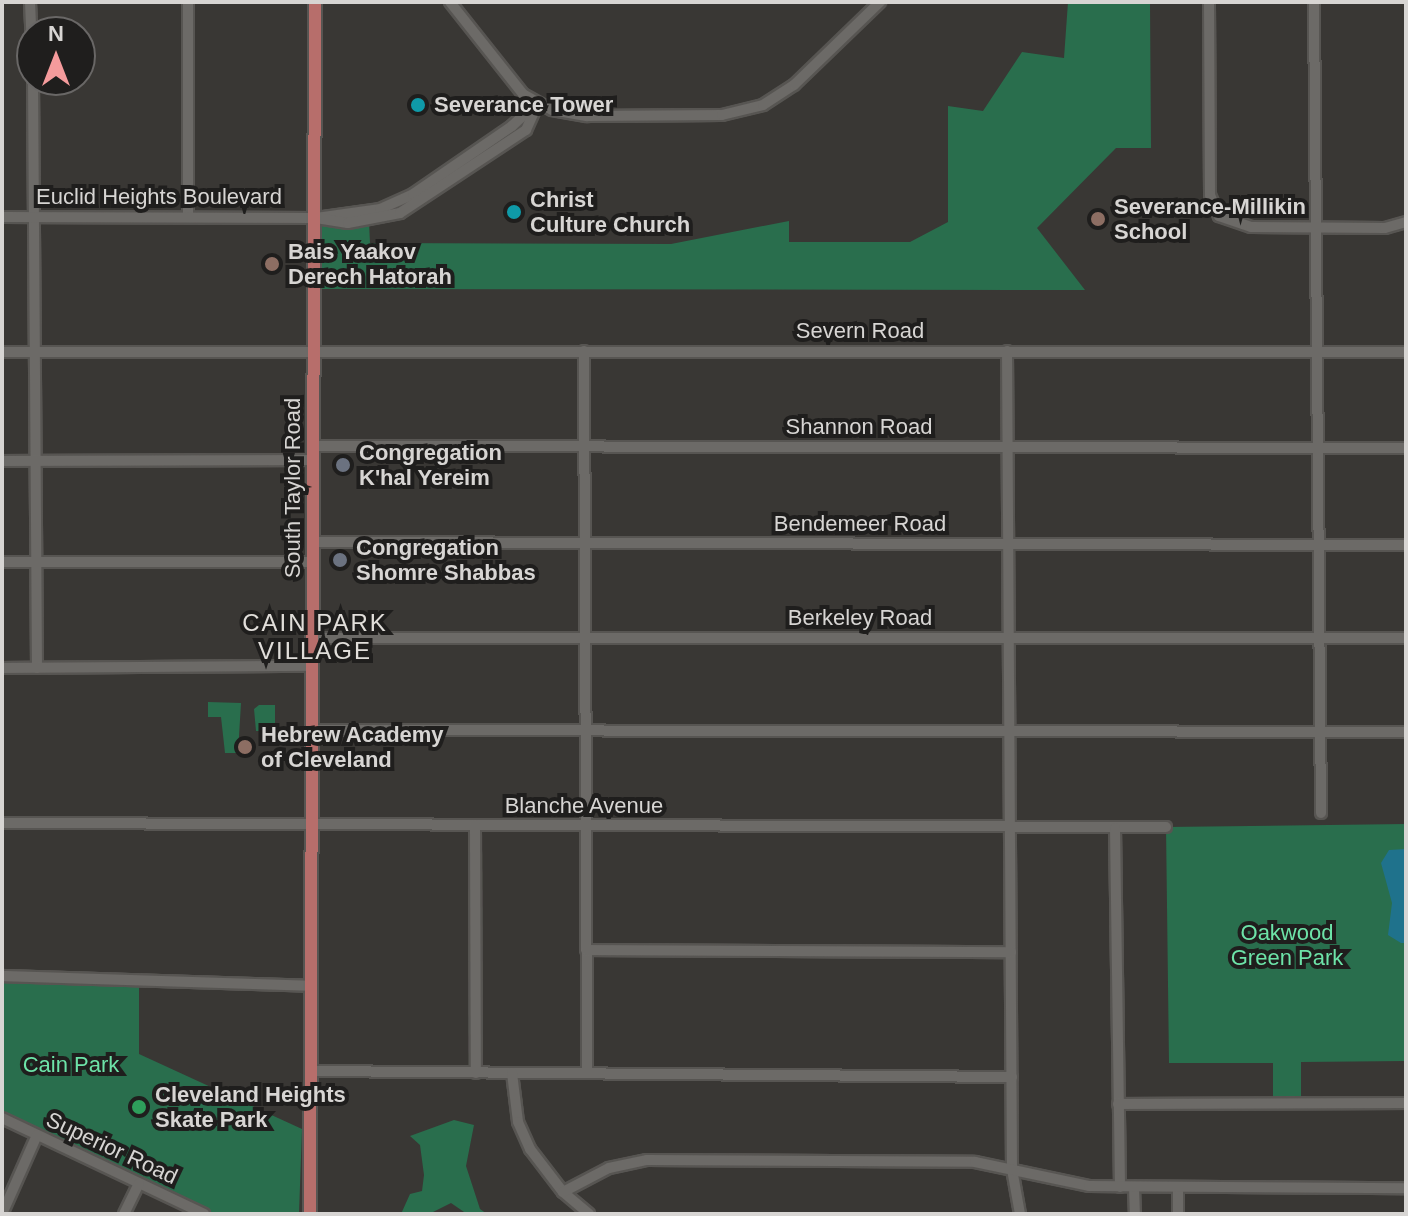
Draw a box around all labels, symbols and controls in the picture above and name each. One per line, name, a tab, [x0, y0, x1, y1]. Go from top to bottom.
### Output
north arrow	[16, 16, 96, 96]
text: N	[48, 21, 64, 46]
place label: Severance Tower	[434, 92, 613, 118]
marker: Severance Tower	[409, 96, 427, 114]
street label: Euclid Heights Boulevard	[36, 184, 282, 210]
place label: Christ Culture Church	[530, 186, 690, 238]
place label: Severance-Millikin School	[1114, 193, 1306, 244]
marker: Christ Culture Church	[505, 203, 523, 221]
marker: Severance-Millikin School	[1089, 210, 1107, 228]
place label: Bais Yaakov Derech Hatorah	[288, 238, 452, 290]
marker: Bais Yaakov Derech Hatorah	[263, 255, 281, 273]
street label: Severn Road	[796, 318, 924, 344]
street label: South Taylor Road	[280, 398, 306, 578]
street label: Shannon Road	[786, 414, 932, 440]
place label: Congregation K'hal Yereim	[359, 439, 502, 490]
marker: Congregation K'hal Yereim	[334, 456, 352, 474]
street label: Bendemeer Road	[774, 511, 946, 537]
place label: Congregation Shomre Shabbas	[356, 534, 536, 586]
marker: Congregation Shomre Shabbas	[331, 551, 349, 569]
street label: Berkeley Road	[788, 605, 932, 631]
district label: CAIN PARK VILLAGE	[242, 609, 388, 665]
place label: Hebrew Academy of Cleveland	[261, 721, 444, 772]
marker: Hebrew Academy of Cleveland	[236, 738, 254, 756]
street label: Blanche Avenue	[504, 793, 664, 819]
park label: Oakwood Green Park	[1231, 919, 1343, 970]
park label: Cain Park	[23, 1052, 119, 1078]
place label: Cleveland Heights Skate Park	[155, 1081, 346, 1132]
marker: Cleveland Heights Skate Park	[130, 1098, 148, 1116]
street label: Superior Road	[42, 1106, 182, 1190]

